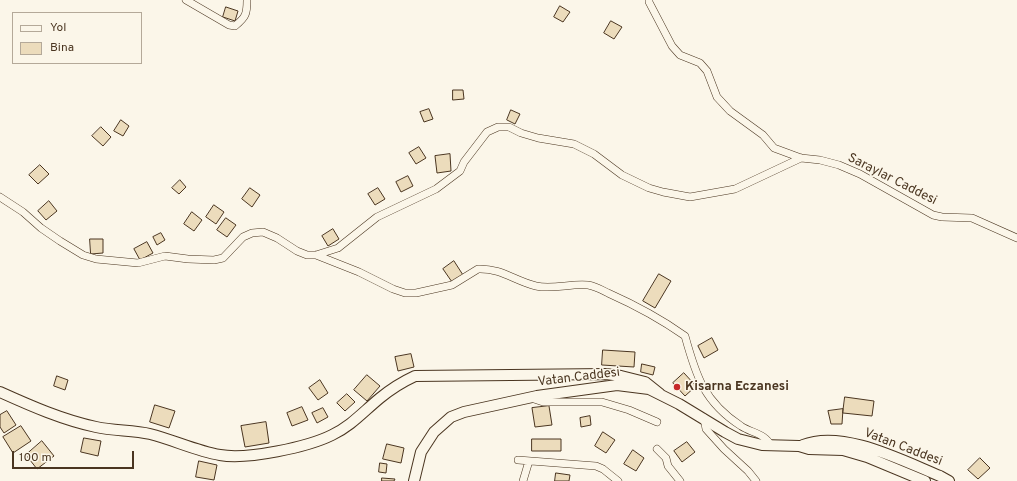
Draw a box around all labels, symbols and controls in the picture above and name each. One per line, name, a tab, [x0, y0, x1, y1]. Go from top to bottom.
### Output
legend	[12, 12, 142, 64]
text: Yol	[50, 20, 66, 36]
text: Bina	[50, 40, 74, 56]
street label: Saraylar Caddesi	[845, 151, 939, 209]
street label: Vatan Caddesi	[537, 365, 621, 391]
place label: Kisarna Eczanesi	[685, 379, 789, 395]
marker: Kisarna Eczanesi	[672, 382, 682, 392]
street label: Vatan Caddesi	[862, 426, 944, 470]
scale bar	[14, 443, 136, 469]
text: 100 m	[19, 450, 52, 466]

